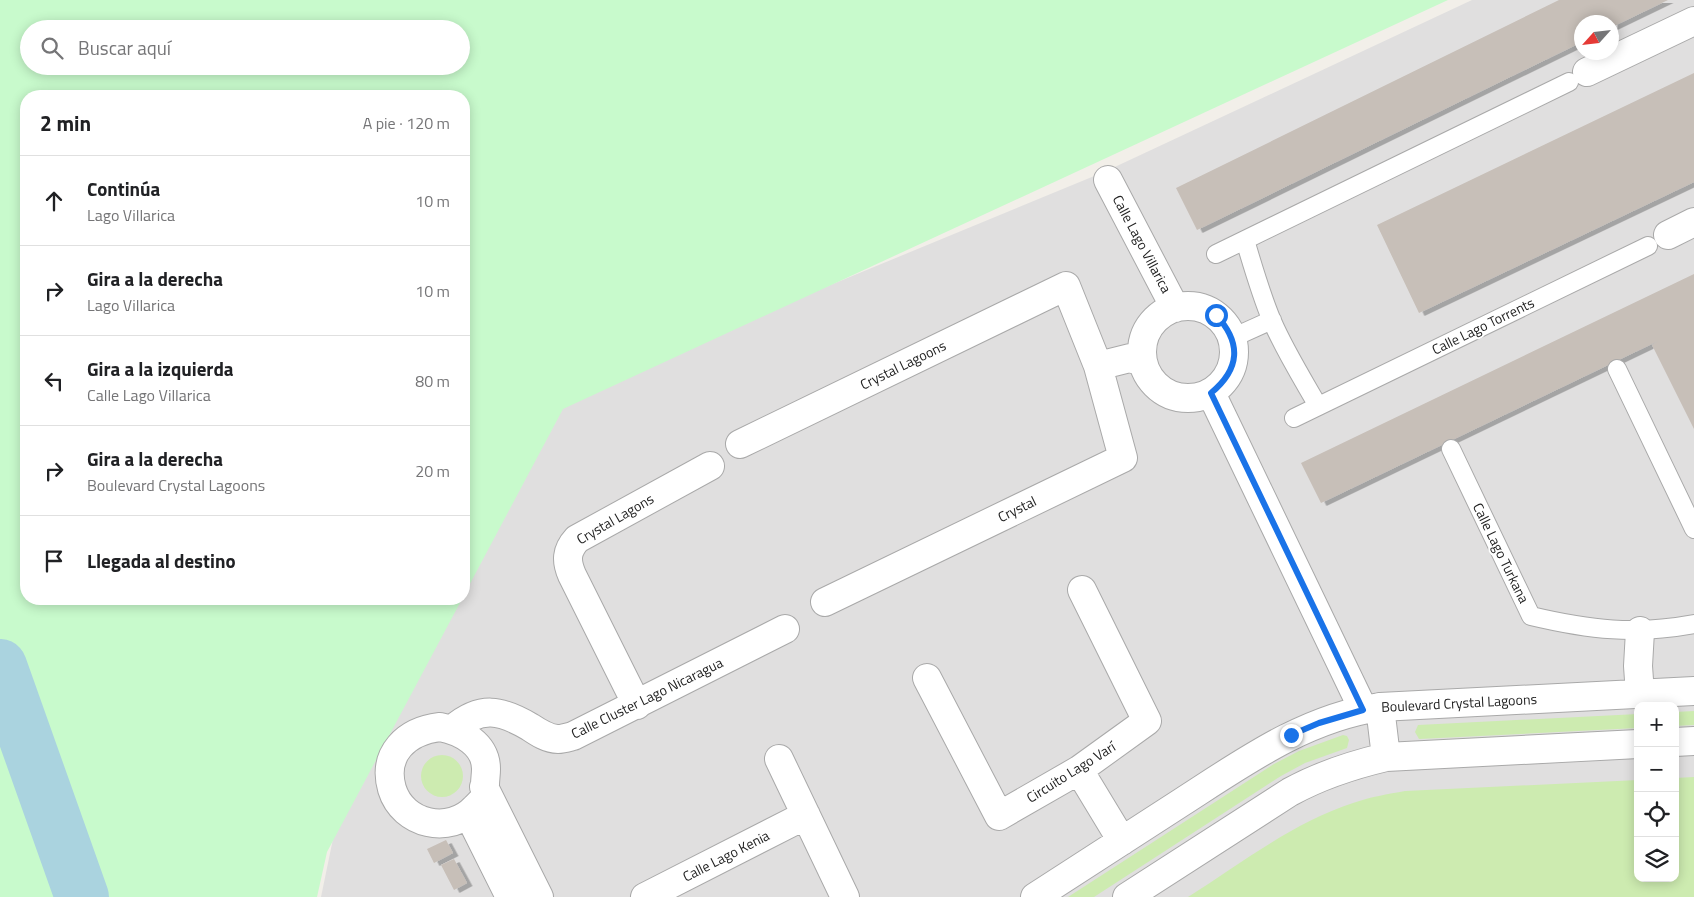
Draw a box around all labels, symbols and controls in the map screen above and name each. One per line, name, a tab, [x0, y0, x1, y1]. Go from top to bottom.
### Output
north arrow	[1574, 15, 1619, 60]
search box	[20, 20, 470, 75]
text: Buscar aquí	[78, 33, 171, 62]
icon: search	[38, 34, 66, 62]
text: 2 min	[40, 107, 91, 139]
text: A pie · 120 m	[363, 111, 450, 135]
text: Continúa	[87, 174, 160, 203]
icon: ahead	[40, 187, 68, 215]
text: 10 m	[415, 189, 450, 213]
street label: Calle Lago Villarica	[1108, 191, 1177, 297]
text: Lago Villarica	[87, 203, 175, 227]
text: Gira a la derecha	[87, 264, 223, 293]
icon: right	[40, 277, 68, 305]
text: 10 m	[415, 279, 450, 303]
street label: Calle Lago Torrents	[1428, 292, 1538, 359]
text: Lago Villarica	[87, 293, 175, 317]
route start	[1205, 304, 1228, 327]
street label: Crystal Lagoons	[856, 335, 949, 394]
text: Gira a la izquierda	[87, 354, 234, 383]
icon: left	[40, 367, 68, 395]
text: 80 m	[415, 369, 450, 393]
text: Calle Lago Villarica	[87, 383, 211, 407]
text: Gira a la derecha	[87, 444, 223, 473]
icon: right	[40, 457, 68, 485]
text: 20 m	[415, 459, 450, 483]
text: Boulevard Crystal Lagoons	[87, 473, 265, 497]
street label: Crystal Lagons	[572, 488, 657, 549]
street label: Crystal	[994, 490, 1040, 527]
street label: Calle Lago Turkana	[1468, 499, 1535, 606]
text: Llegada al destino	[87, 546, 236, 575]
icon: arrive	[40, 547, 68, 575]
street label: Calle Cluster Lago Nicaragua	[567, 652, 726, 743]
street label: Boulevard Crystal Lagoons	[1381, 688, 1537, 717]
map controls	[1634, 702, 1679, 882]
button: +	[1634, 702, 1679, 747]
route end	[1280, 724, 1303, 747]
street label: Circuito Lago Varí	[1022, 735, 1120, 807]
button: −	[1634, 747, 1679, 792]
button: locate	[1634, 792, 1679, 837]
street label: Calle Lago Kenia	[679, 825, 773, 886]
button: layers	[1634, 837, 1679, 882]

